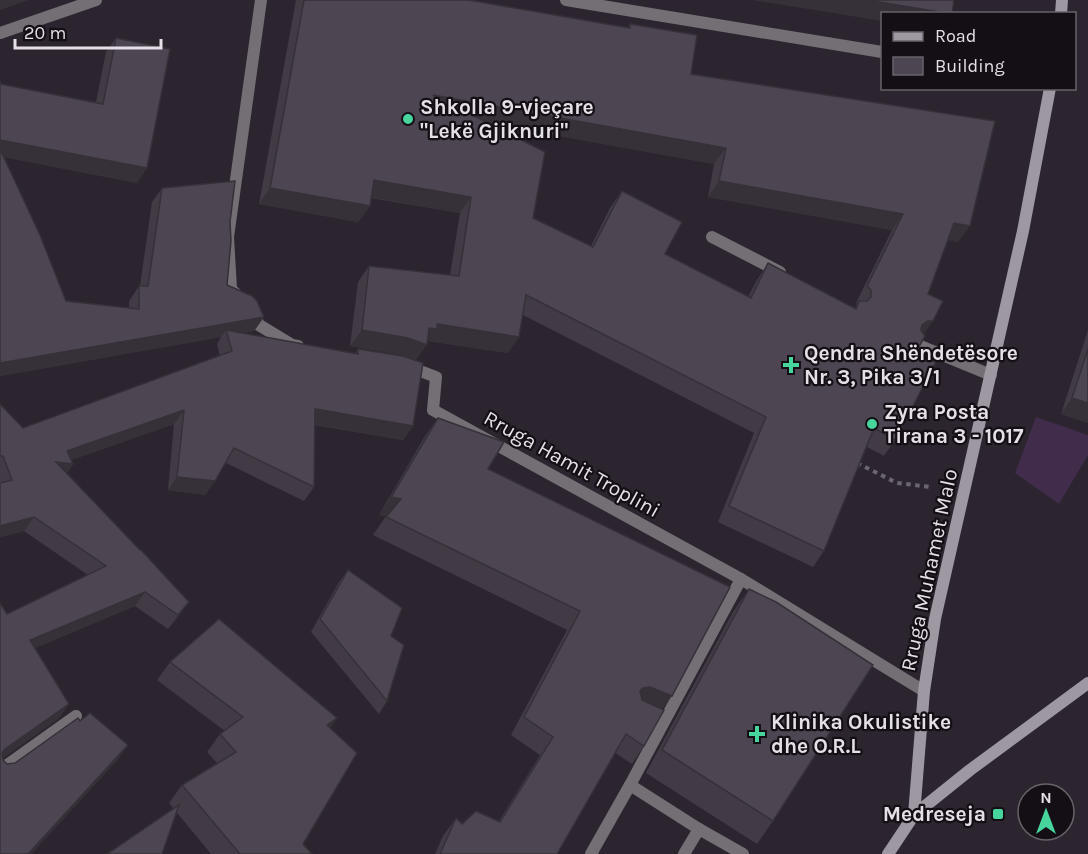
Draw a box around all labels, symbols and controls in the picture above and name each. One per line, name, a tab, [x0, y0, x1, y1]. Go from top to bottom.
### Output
scale bar	[15, 12, 160, 50]
legend	[881, 12, 1076, 90]
text: 20 m	[24, 22, 66, 44]
text: Road	[935, 25, 976, 47]
text: Building	[935, 55, 1005, 77]
place label: Shkolla 9-vjeçare "Lekë Gjiknuri"	[420, 95, 594, 143]
marker: Shkolla 9-vjeçare "Lekë Gjiknuri"	[401, 112, 415, 126]
place label: Qendra Shëndetësore Nr. 3, Pika 3/1	[804, 341, 1018, 389]
marker: Qendra Shëndetësore Nr. 3, Pika 3/1	[782, 356, 800, 374]
place label: Zyra Posta Tirana 3 - 1017	[884, 400, 1024, 448]
street label: Rruga Hamit Troplini	[480, 406, 664, 522]
marker: Zyra Posta Tirana 3 - 1017	[865, 417, 879, 431]
street label: Rruga Muhamet Malo	[896, 467, 962, 673]
place label: Klinika Okulistike dhe O.R.L	[771, 710, 951, 758]
marker: Klinika Okulistike dhe O.R.L	[748, 725, 766, 743]
north arrow	[1016, 782, 1076, 842]
text: N	[1040, 788, 1052, 807]
place label: Medreseja	[883, 802, 986, 826]
marker: Medreseja	[991, 807, 1005, 821]

